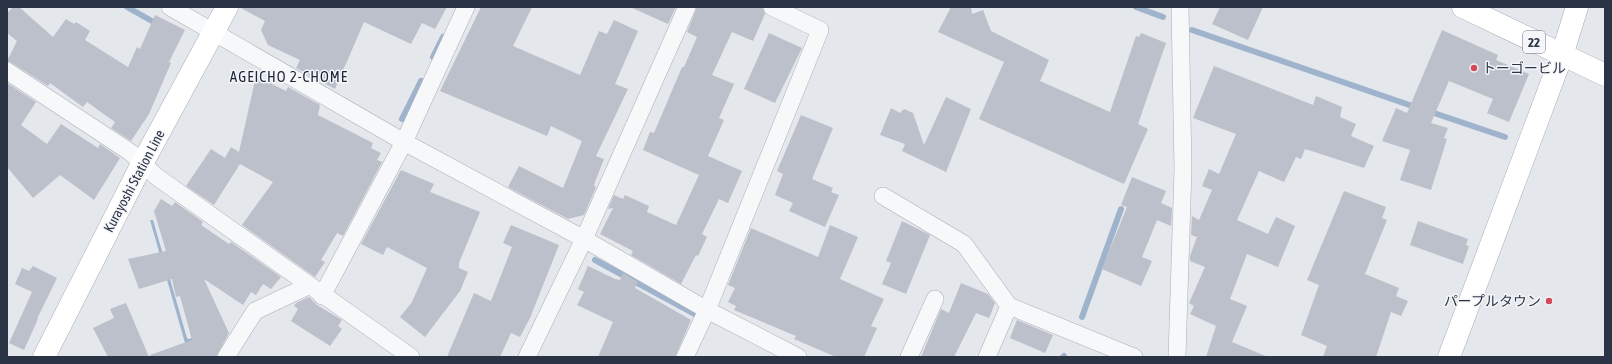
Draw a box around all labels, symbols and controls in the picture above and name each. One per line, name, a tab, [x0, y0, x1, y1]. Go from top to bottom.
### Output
road number: 22	[1523, 31, 1545, 53]
place label: トーゴービル	[1482, 60, 1566, 76]
marker: トーゴービル	[1469, 63, 1479, 73]
district label: AGEICHO 2-CHOME	[230, 68, 348, 85]
street label: Kurayoshi Station Line	[100, 127, 168, 235]
place label: パープルタウン	[1444, 293, 1541, 309]
marker: パープルタウン	[1544, 296, 1554, 306]

